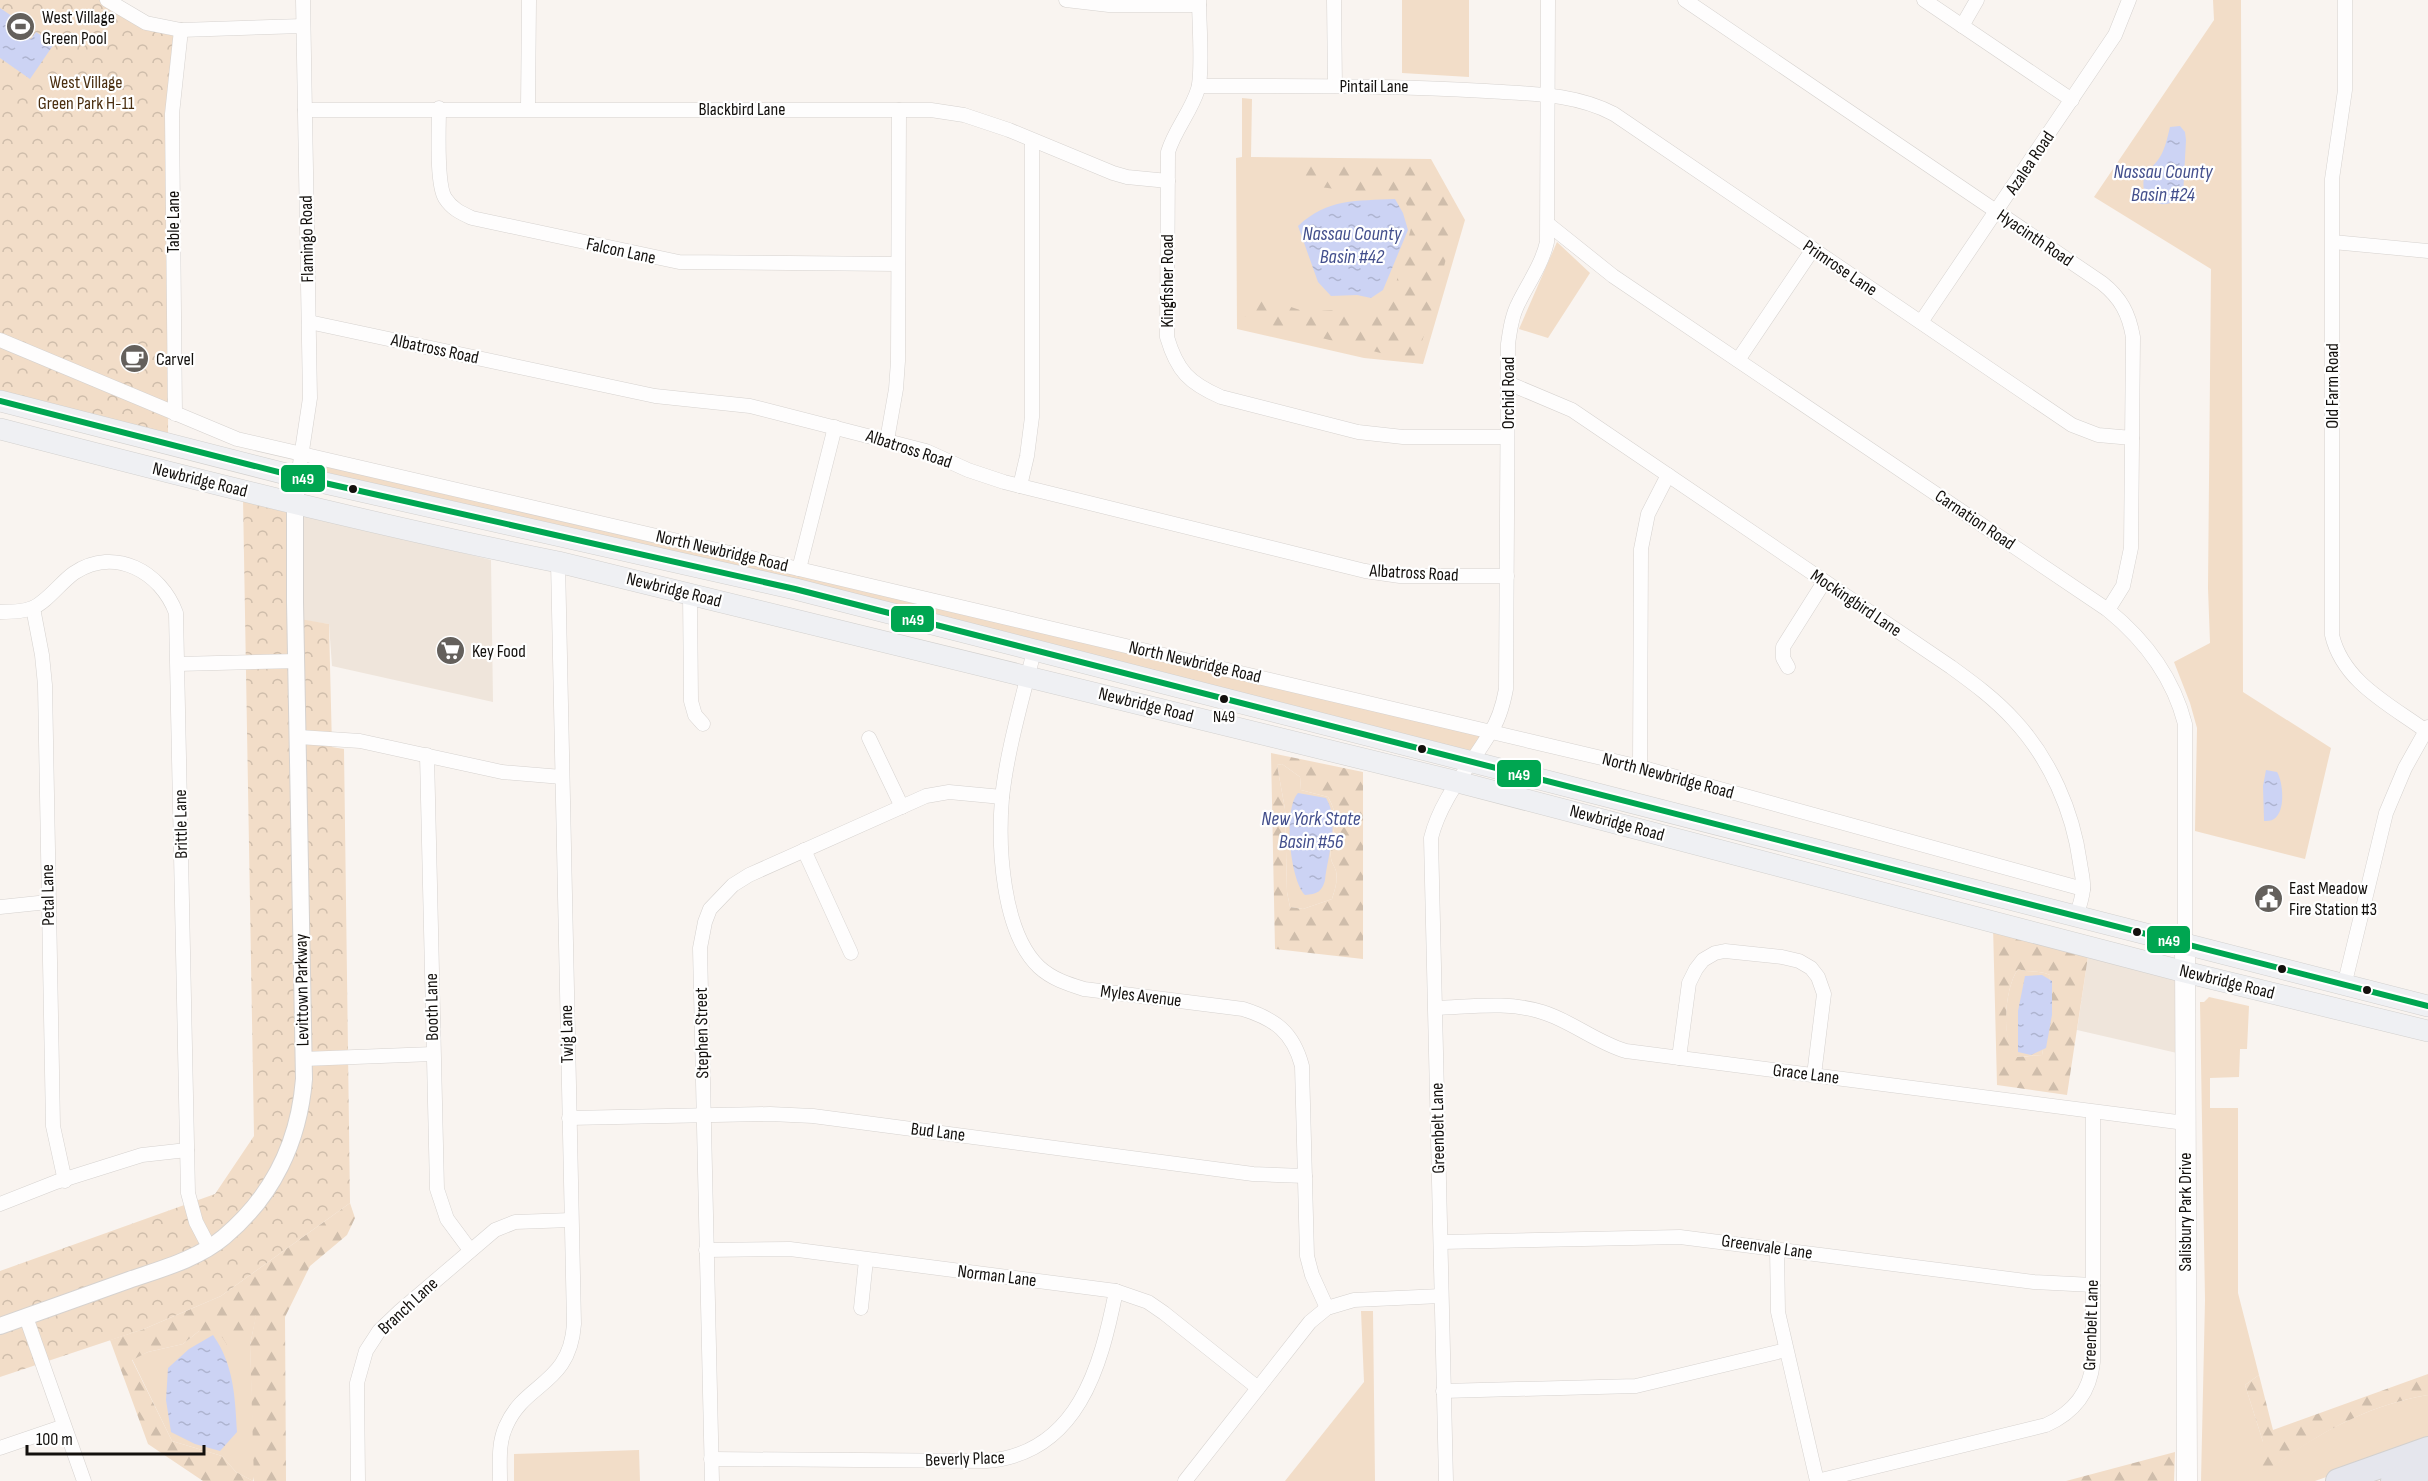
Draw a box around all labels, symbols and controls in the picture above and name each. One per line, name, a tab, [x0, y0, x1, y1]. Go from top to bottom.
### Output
place label: West Village Green Pool	[42, 7, 115, 49]
sports icon: West Village Green Pool	[5, 11, 37, 43]
park label: West Village Green Park H-11	[38, 72, 135, 114]
street label: Pintail Lane	[1339, 76, 1409, 97]
street label: Blackbird Lane	[699, 99, 785, 120]
street label: Azalea Road	[2001, 127, 2059, 199]
water label: Nassau County Basin #24	[2113, 160, 2214, 207]
street label: Table Lane	[163, 191, 184, 253]
street label: Flamingo Road	[296, 195, 318, 283]
street label: Hyacinth Road	[1993, 205, 2077, 271]
water label: Nassau County Basin #42	[1302, 222, 1403, 269]
street label: Falcon Lane	[584, 233, 658, 269]
street label: Kingfisher Road	[1157, 234, 1178, 328]
street label: Primrose Lane	[1799, 235, 1881, 301]
street label: Albatross Road	[388, 329, 481, 369]
cafe icon: Carvel	[119, 343, 151, 375]
street label: Old Farm Road	[2322, 343, 2343, 429]
place label: Carvel	[156, 349, 194, 370]
street label: Orchid Road	[1498, 357, 1519, 429]
street label: Albatross Road	[862, 425, 955, 473]
street label: Newbridge Road	[150, 458, 250, 502]
line badge: n49	[280, 464, 326, 493]
text: n49	[292, 470, 314, 489]
unlabelled marker	[347, 483, 359, 495]
street label: Carnation Road	[1931, 486, 2019, 554]
street label: North Newbridge Road	[654, 526, 790, 576]
street label: Albatross Road	[1368, 560, 1459, 586]
street label: Mockingbird Lane	[1807, 565, 1905, 641]
street label: Newbridge Road	[624, 568, 724, 612]
line badge: n49	[890, 605, 935, 633]
text: n49	[902, 611, 924, 630]
supermarket icon: Key Food	[435, 635, 467, 667]
street label: North Newbridge Road	[1127, 637, 1263, 687]
place label: Key Food	[472, 641, 526, 662]
street label: Newbridge Road	[1096, 683, 1196, 727]
marker: N49	[1218, 693, 1230, 705]
place label: N49	[1213, 708, 1235, 727]
unlabelled marker	[1416, 743, 1428, 755]
street label: North Newbridge Road	[1600, 748, 1736, 804]
line badge: n49	[1496, 759, 1542, 788]
text: n49	[1508, 766, 1530, 785]
street label: Brittle Lane	[170, 789, 192, 859]
street label: Newbridge Road	[1567, 800, 1667, 846]
water label: New York State Basin #56	[1261, 807, 1361, 854]
street label: Petal Lane	[37, 864, 59, 926]
place label: East Meadow Fire Station #3	[2289, 878, 2377, 920]
public building icon: East Meadow Fire Station #3	[2252, 882, 2284, 914]
line badge: n49	[2146, 925, 2191, 954]
unlabelled marker	[2131, 926, 2143, 938]
text: n49	[2158, 932, 2180, 951]
street label: Levittown Parkway	[291, 933, 313, 1047]
street label: Newbridge Road	[2177, 960, 2277, 1004]
unlabelled marker	[2276, 963, 2288, 975]
street label: Booth Lane	[421, 973, 443, 1041]
street label: Myles Avenue	[1099, 981, 1183, 1011]
unlabelled marker	[2361, 984, 2373, 996]
street label: Stephen Street	[691, 987, 713, 1079]
street label: Twig Lane	[556, 1005, 578, 1063]
street label: Grace Lane	[1772, 1060, 1840, 1088]
street label: Greenbelt Lane	[1427, 1082, 1449, 1174]
street label: Bud Lane	[910, 1118, 966, 1146]
street label: Salisbury Park Drive	[2175, 1153, 2196, 1271]
street label: Greenvale Lane	[1720, 1230, 1814, 1264]
street label: Norman Lane	[956, 1261, 1038, 1291]
street label: Branch Lane	[374, 1273, 442, 1339]
street label: Greenbelt Lane	[2079, 1279, 2103, 1371]
scale bar	[27, 1418, 204, 1456]
text: 100 m	[36, 1429, 73, 1450]
street label: Beverly Place	[925, 1447, 1005, 1471]

